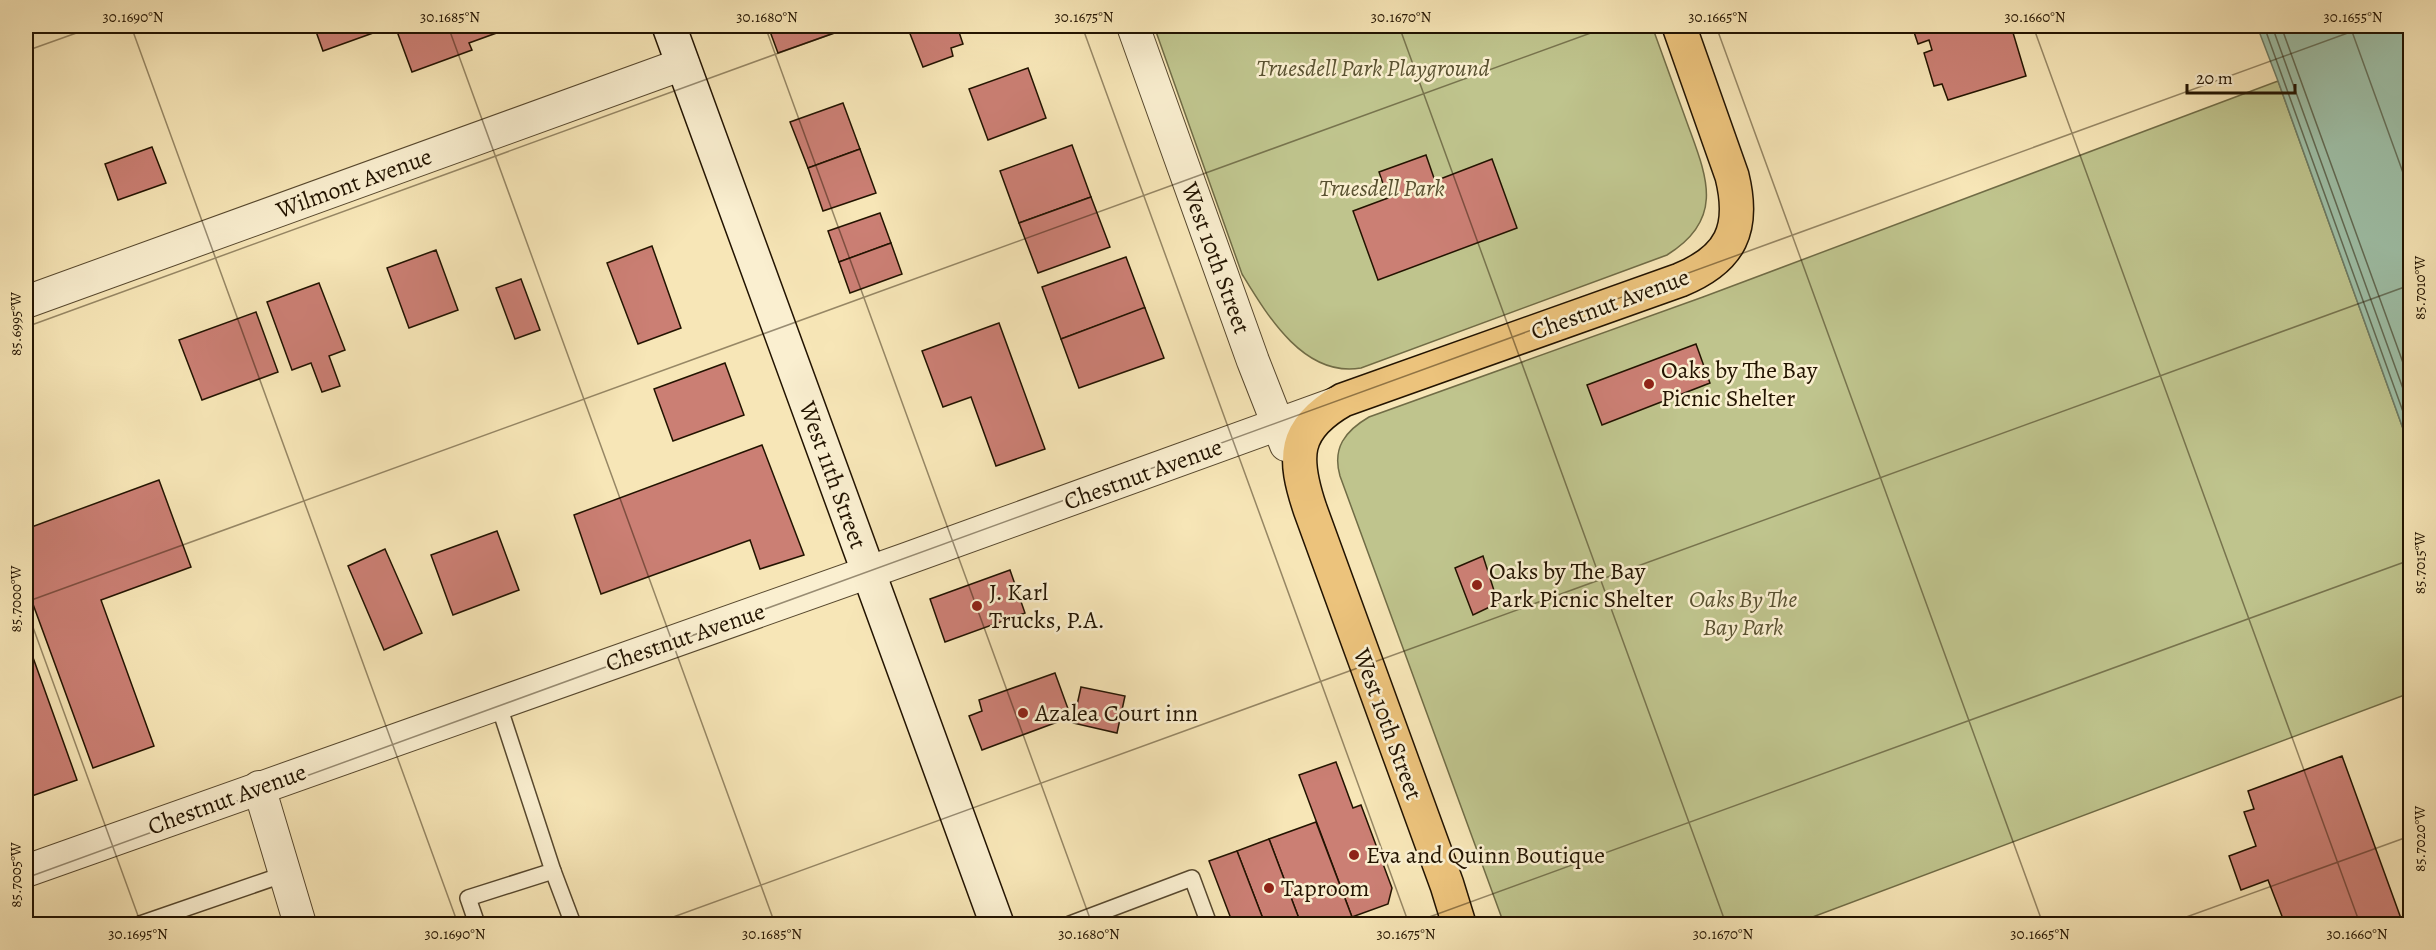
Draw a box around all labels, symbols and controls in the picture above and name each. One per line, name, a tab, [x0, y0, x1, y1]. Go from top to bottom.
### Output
text: 30.1690°N	[102, 7, 164, 27]
text: 30.1685°N	[420, 7, 480, 27]
text: 30.1680°N	[736, 7, 798, 27]
text: 30.1675°N	[1055, 7, 1114, 27]
text: 30.1670°N	[1371, 7, 1431, 27]
text: 30.1665°N	[1688, 7, 1748, 27]
text: 30.1660°N	[2004, 7, 2066, 27]
text: 30.1655°N	[2323, 7, 2383, 27]
park label: Truesdell Park Playground	[1256, 52, 1490, 84]
scale bar	[2187, 57, 2295, 95]
text: 20 m	[2196, 66, 2233, 90]
street label: Wilmont Avenue	[271, 140, 436, 226]
park label: Truesdell Park	[1319, 172, 1445, 204]
street label: West 10th Street	[1173, 177, 1258, 338]
text: 85.7010°W	[2410, 256, 2430, 320]
street label: Chestnut Avenue	[1526, 260, 1694, 348]
text: 85.6995°W	[6, 292, 26, 356]
place label: Oaks by The Bay Picnic Shelter	[1661, 354, 1818, 414]
marker: Oaks by The Bay Picnic Shelter	[1642, 377, 1656, 391]
street label: West 11th Street	[791, 396, 874, 553]
street label: Chestnut Avenue	[1059, 430, 1227, 518]
text: 85.7015°W	[2410, 532, 2430, 594]
place label: Oaks by The Bay Park Picnic Shelter	[1489, 555, 1673, 615]
text: 85.7000°W	[6, 565, 26, 633]
place label: J. Karl Trucks, P.A.	[989, 576, 1105, 636]
marker: Oaks by The Bay Park Picnic Shelter	[1470, 578, 1484, 592]
park label: Oaks By The Bay Park	[1689, 583, 1797, 643]
street label: Chestnut Avenue	[601, 595, 769, 679]
marker: J. Karl Trucks, P.A.	[970, 599, 984, 613]
street label: West 10th Street	[1345, 643, 1430, 804]
place label: Azalea Court inn	[1034, 697, 1198, 729]
marker: Azalea Court inn	[1016, 706, 1030, 720]
street label: Chestnut Avenue	[143, 755, 311, 843]
text: 85.7020°W	[2410, 806, 2430, 872]
place label: Eva and Quinn Boutique	[1366, 839, 1605, 871]
text: 85.7005°W	[6, 842, 26, 908]
marker: Eva and Quinn Boutique	[1347, 848, 1361, 862]
place label: Taproom	[1281, 872, 1370, 904]
marker: Taproom	[1262, 881, 1276, 895]
text: 30.1695°N	[108, 924, 168, 944]
text: 30.1690°N	[424, 924, 486, 944]
text: 30.1685°N	[742, 924, 802, 944]
text: 30.1680°N	[1058, 924, 1120, 944]
text: 30.1675°N	[1377, 924, 1436, 944]
text: 30.1670°N	[1693, 924, 1753, 944]
text: 30.1665°N	[2010, 924, 2070, 944]
text: 30.1660°N	[2326, 924, 2388, 944]

